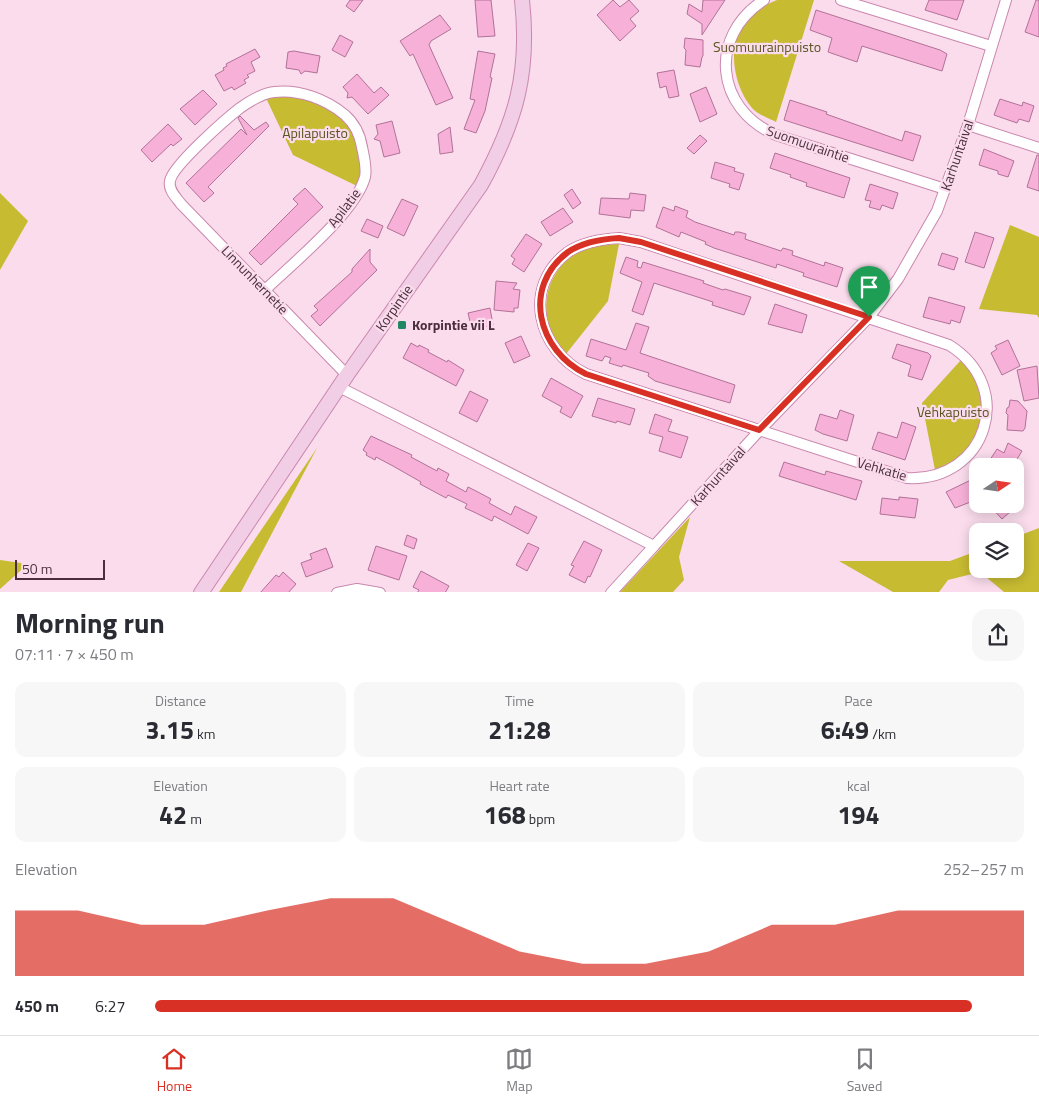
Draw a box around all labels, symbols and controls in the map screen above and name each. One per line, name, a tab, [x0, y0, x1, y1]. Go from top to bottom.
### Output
park label: Suomuurainpuisto	[713, 36, 821, 57]
street label: Karhuntaival	[935, 116, 979, 193]
street label: Suomuuraintie	[764, 120, 852, 168]
park label: Apilapuisto	[282, 122, 348, 143]
street label: Apilatie	[322, 184, 365, 232]
street label: Linnunhernetie	[217, 240, 294, 319]
pin	[848, 266, 890, 317]
icon: arrive	[855, 273, 883, 301]
street label: Korpintie	[370, 280, 417, 335]
place label: Korpintie vii L	[412, 314, 495, 335]
marker: Korpintie vii L	[396, 319, 408, 331]
park label: Vehkapuisto	[917, 401, 989, 422]
street label: Karhuntaival	[685, 441, 750, 510]
street label: Vehkatie	[855, 451, 910, 486]
north arrow	[969, 458, 1024, 512]
map controls	[969, 458, 1024, 578]
button: layers	[969, 523, 1024, 578]
scale bar	[15, 558, 105, 581]
text: 50 m	[22, 558, 52, 579]
text: Morning run	[15, 601, 165, 644]
button: share	[972, 609, 1024, 661]
text: 07:11 · 7 × 450 m	[15, 642, 134, 666]
text: Distance	[155, 690, 206, 711]
text: Time	[505, 690, 534, 711]
text: Pace	[844, 690, 873, 711]
text: 3.15	[146, 711, 194, 749]
text: 21:28	[488, 711, 551, 749]
text: 6:49	[821, 711, 869, 749]
text: km	[194, 723, 215, 744]
text: /km	[869, 723, 896, 744]
text: Elevation	[153, 775, 208, 796]
text: Heart rate	[489, 775, 550, 796]
text: kcal	[847, 775, 870, 796]
text: 42	[159, 796, 187, 834]
text: 168	[484, 796, 526, 834]
text: 194	[837, 796, 880, 834]
text: m	[187, 808, 202, 829]
text: bpm	[526, 808, 555, 829]
text: Elevation	[15, 857, 77, 881]
text: 252–257 m	[943, 857, 1024, 881]
text: 450 m	[15, 994, 59, 1018]
text: 6:27	[95, 994, 125, 1018]
tab: Home	[157, 1045, 192, 1096]
tab: Map	[505, 1045, 533, 1096]
tab: Saved	[847, 1045, 882, 1096]

